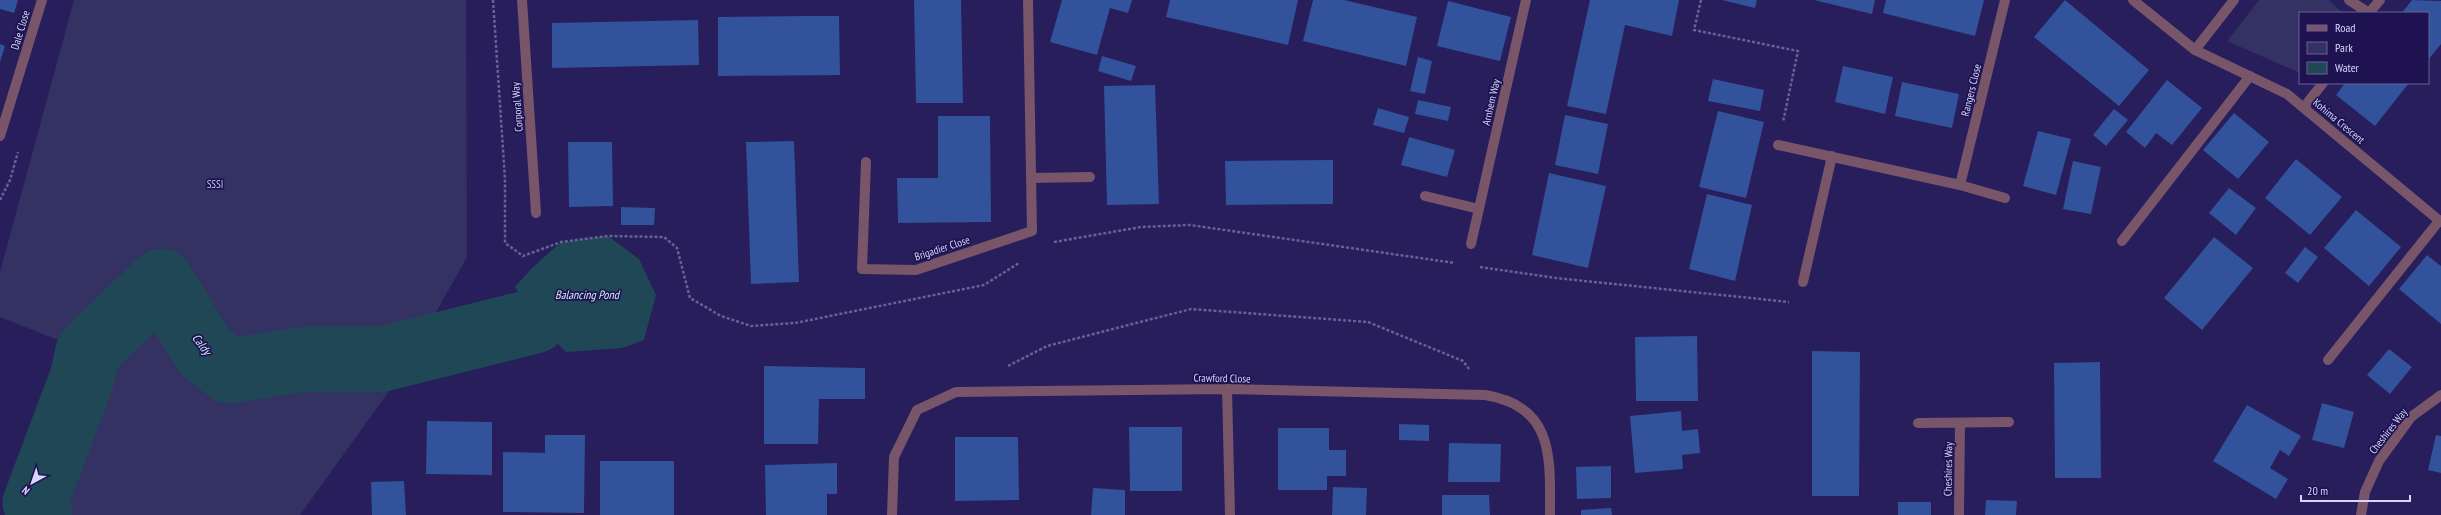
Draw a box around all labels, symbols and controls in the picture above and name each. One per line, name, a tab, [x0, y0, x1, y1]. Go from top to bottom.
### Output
street label: Dale Close	[7, 8, 33, 51]
legend	[2299, 12, 2429, 84]
text: Road	[2335, 20, 2355, 35]
text: Park	[2335, 40, 2353, 55]
text: Water	[2335, 60, 2360, 75]
street label: Rangers Close	[1958, 62, 1984, 118]
street label: Arnhem Way	[1479, 77, 1503, 127]
street label: Corporal Way	[508, 81, 526, 132]
street label: Kohima Crescent	[2310, 95, 2368, 147]
park label: SSSI	[207, 177, 223, 191]
street label: Brigadier Close	[913, 232, 972, 264]
water label: Balancing Pond	[555, 287, 621, 302]
water label: Caldy	[189, 330, 216, 359]
street label: Crawford Close	[1193, 371, 1251, 386]
street label: Cheshires Way	[2366, 405, 2411, 457]
street label: Cheshires Way	[1941, 441, 1955, 496]
north arrow	[12, 463, 52, 503]
scale bar	[2301, 477, 2410, 503]
text: N	[19, 483, 32, 498]
text: 20 m	[2307, 483, 2328, 498]

